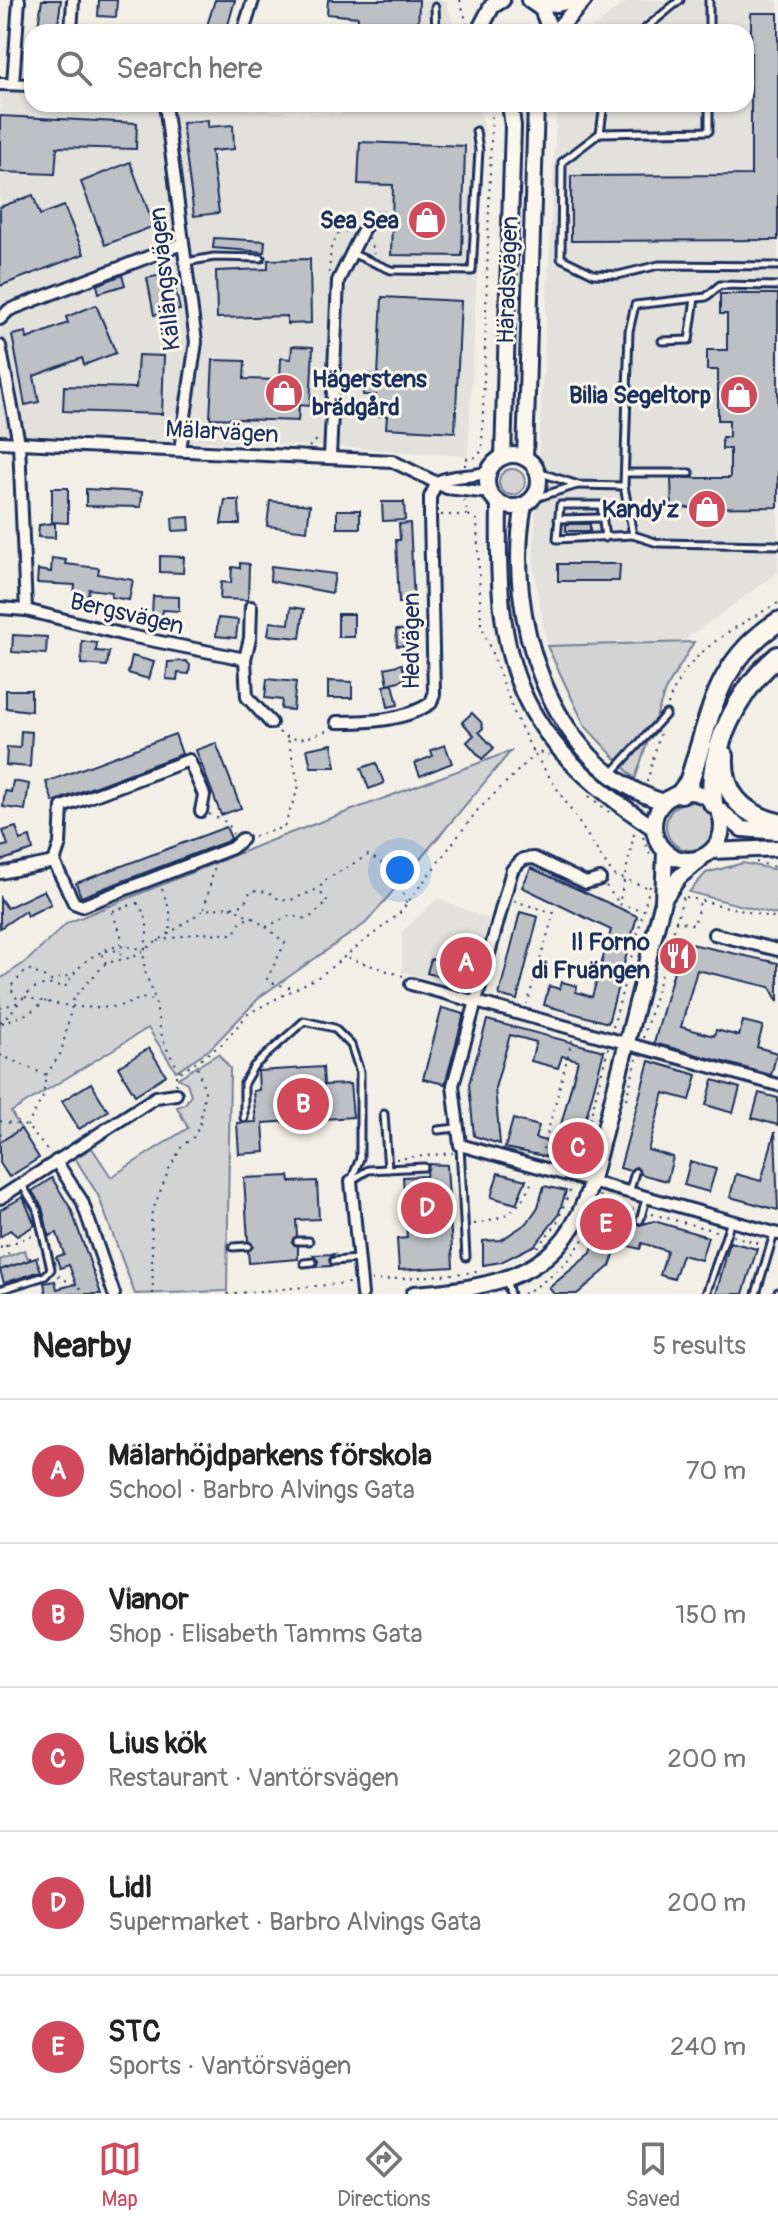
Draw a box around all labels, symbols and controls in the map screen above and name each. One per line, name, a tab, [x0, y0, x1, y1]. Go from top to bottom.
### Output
search box	[24, 24, 754, 112]
icon: search	[52, 46, 96, 90]
text: Search here	[116, 50, 263, 87]
shop icon: Sea Sea	[406, 199, 448, 241]
street label: Källängsvägen	[143, 206, 187, 352]
place label: Sea Sea	[320, 206, 399, 235]
street label: Häradsvägen	[491, 215, 525, 345]
place label: Hägerstens brädgård	[312, 365, 427, 422]
shop icon: Hägerstens brädgård	[263, 372, 305, 414]
shop icon: Bilia Segeltorp	[718, 374, 760, 416]
place label: Bilia Segeltorp	[569, 381, 711, 410]
street label: Mälarvägen	[165, 415, 279, 449]
shop icon: Kandy'z	[686, 488, 728, 530]
place label: Kandy'z	[602, 495, 679, 524]
street label: Bergsvägen	[67, 587, 187, 641]
street label: Hedvägen	[397, 592, 426, 690]
your location	[380, 850, 420, 890]
place label: Il Forno di Fruängen	[532, 928, 650, 985]
pin: A	[440, 933, 492, 993]
restaurant icon: Il Forno di Fruängen	[657, 935, 699, 977]
pin: B	[277, 1074, 329, 1134]
pin: C	[552, 1118, 604, 1178]
pin: D	[401, 1178, 453, 1238]
pin: E	[580, 1194, 632, 1254]
text: Nearby	[32, 1325, 131, 1368]
text: 5 results	[652, 1330, 746, 1362]
text: Mälarhöjdparkens förskola	[108, 1437, 432, 1474]
text: A	[50, 1455, 66, 1487]
text: 70 m	[686, 1455, 746, 1487]
text: School · Barbro Alvings Gata	[108, 1474, 415, 1506]
text: Vianor	[108, 1581, 189, 1618]
text: B	[51, 1599, 65, 1631]
text: 150 m	[675, 1599, 746, 1631]
text: Shop · Elisabeth Tamms Gata	[108, 1618, 423, 1650]
text: Lius kök	[108, 1725, 207, 1762]
text: C	[50, 1743, 66, 1775]
text: 200 m	[667, 1743, 746, 1775]
text: Restaurant · Vantörsvägen	[108, 1762, 399, 1794]
text: Lidl	[108, 1869, 152, 1906]
text: D	[50, 1887, 66, 1919]
text: 200 m	[667, 1887, 746, 1919]
text: Supermarket · Barbro Alvings Gata	[108, 1906, 481, 1938]
text: STC	[108, 2013, 161, 2050]
text: E	[51, 2031, 65, 2063]
text: 240 m	[670, 2031, 746, 2063]
text: Sports · Vantörsvägen	[108, 2050, 352, 2082]
tab: Map	[98, 2137, 142, 2213]
tab: Directions	[337, 2137, 430, 2213]
tab: Saved	[626, 2137, 680, 2213]

